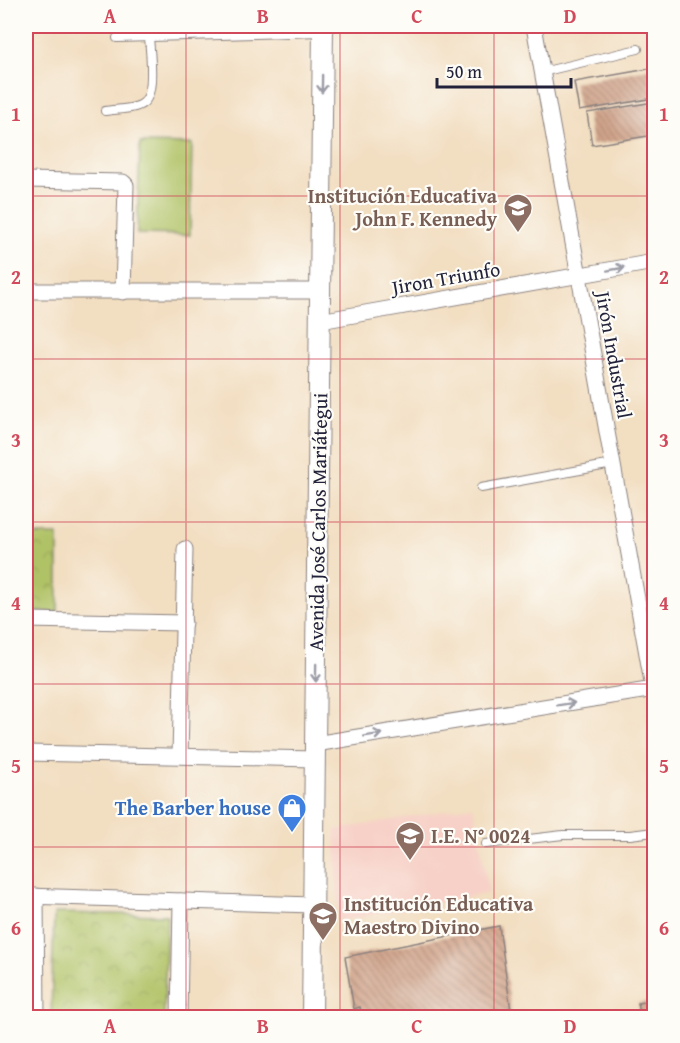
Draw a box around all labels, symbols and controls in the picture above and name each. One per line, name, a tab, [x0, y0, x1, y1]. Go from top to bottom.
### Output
text: A	[104, 1, 117, 30]
text: B	[257, 1, 269, 30]
text: C	[411, 1, 423, 30]
text: D	[563, 1, 577, 30]
scale bar	[437, 51, 570, 89]
text: 50 m	[446, 58, 482, 85]
one-way arrow	[316, 73, 328, 93]
text: 1	[11, 99, 21, 128]
text: 1	[659, 99, 669, 128]
place label: Institución Educativa John F. Kennedy	[308, 181, 498, 233]
school or university icon: Institución Educativa John F. Kennedy	[502, 192, 534, 234]
street label: Jiron Triunfo	[387, 254, 502, 302]
text: 2	[11, 262, 21, 291]
text: 2	[659, 262, 669, 291]
one-way arrow	[606, 263, 626, 274]
street label: Jirón Industrial	[589, 286, 640, 421]
street label: Avenida José Carlos Mariátegui	[301, 392, 334, 651]
text: 3	[11, 425, 21, 454]
text: 3	[659, 425, 669, 454]
text: 4	[11, 588, 21, 617]
text: 4	[659, 588, 669, 617]
one-way arrow	[310, 663, 322, 683]
one-way arrow	[555, 698, 575, 709]
one-way arrow	[363, 729, 383, 740]
text: 5	[11, 751, 21, 780]
text: 5	[659, 751, 669, 780]
shop icon: The Barber house	[276, 792, 308, 834]
place label: The Barber house	[115, 793, 271, 822]
school or university icon: I.E. N° 0024	[394, 820, 426, 862]
place label: I.E. N° 0024	[431, 821, 531, 850]
place label: Institución Educativa Maestro Divino	[344, 889, 534, 941]
school or university icon: Institución Educativa Maestro Divino	[307, 900, 339, 942]
text: 6	[11, 913, 21, 942]
text: 6	[659, 913, 669, 942]
text: A	[104, 1011, 117, 1040]
text: B	[257, 1011, 269, 1040]
text: C	[411, 1011, 423, 1040]
text: D	[563, 1011, 577, 1040]

